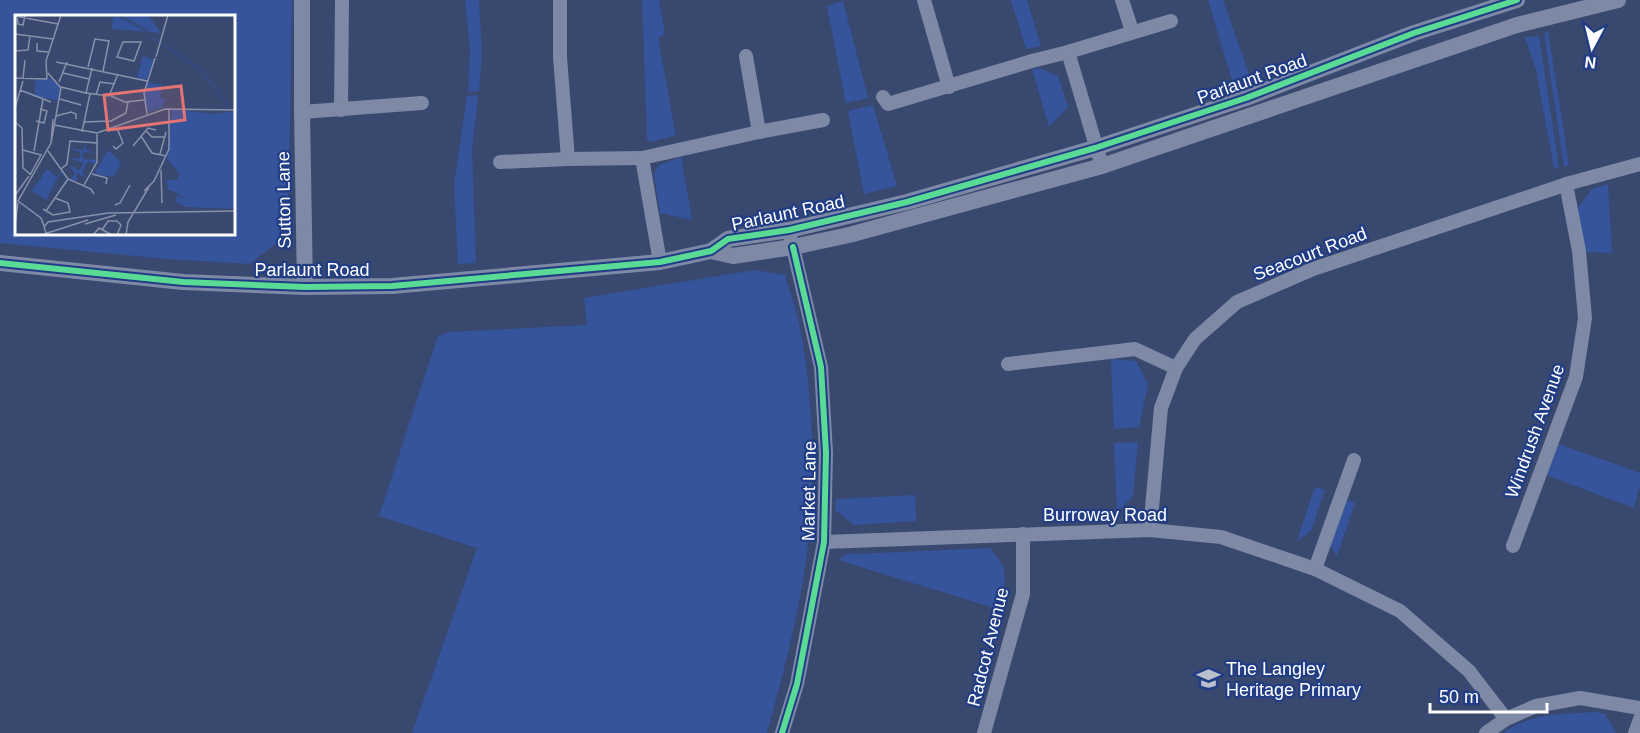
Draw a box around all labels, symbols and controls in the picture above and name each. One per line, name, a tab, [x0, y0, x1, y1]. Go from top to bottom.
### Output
inset map	[15, 15, 236, 236]
north arrow	[1562, 18, 1622, 78]
street label: Parlaunt Road	[1195, 50, 1309, 108]
text: N	[1583, 53, 1597, 72]
street label: Sutton Lane	[273, 151, 295, 249]
street label: Parlaunt Road	[730, 191, 846, 235]
street label: Seacourt Road	[1250, 223, 1370, 285]
street label: Parlaunt Road	[254, 260, 370, 280]
street label: Windrush Avenue	[1502, 361, 1568, 501]
street label: Market Lane	[798, 441, 820, 541]
street label: Burroway Road	[1043, 505, 1167, 525]
street label: Radcot Avenue	[964, 586, 1012, 708]
place label: The Langley Heritage Primary	[1226, 659, 1361, 700]
school or university icon: The Langley Heritage Primary	[1195, 666, 1221, 692]
scale bar	[1430, 676, 1547, 714]
text: 50 m	[1439, 687, 1479, 707]

